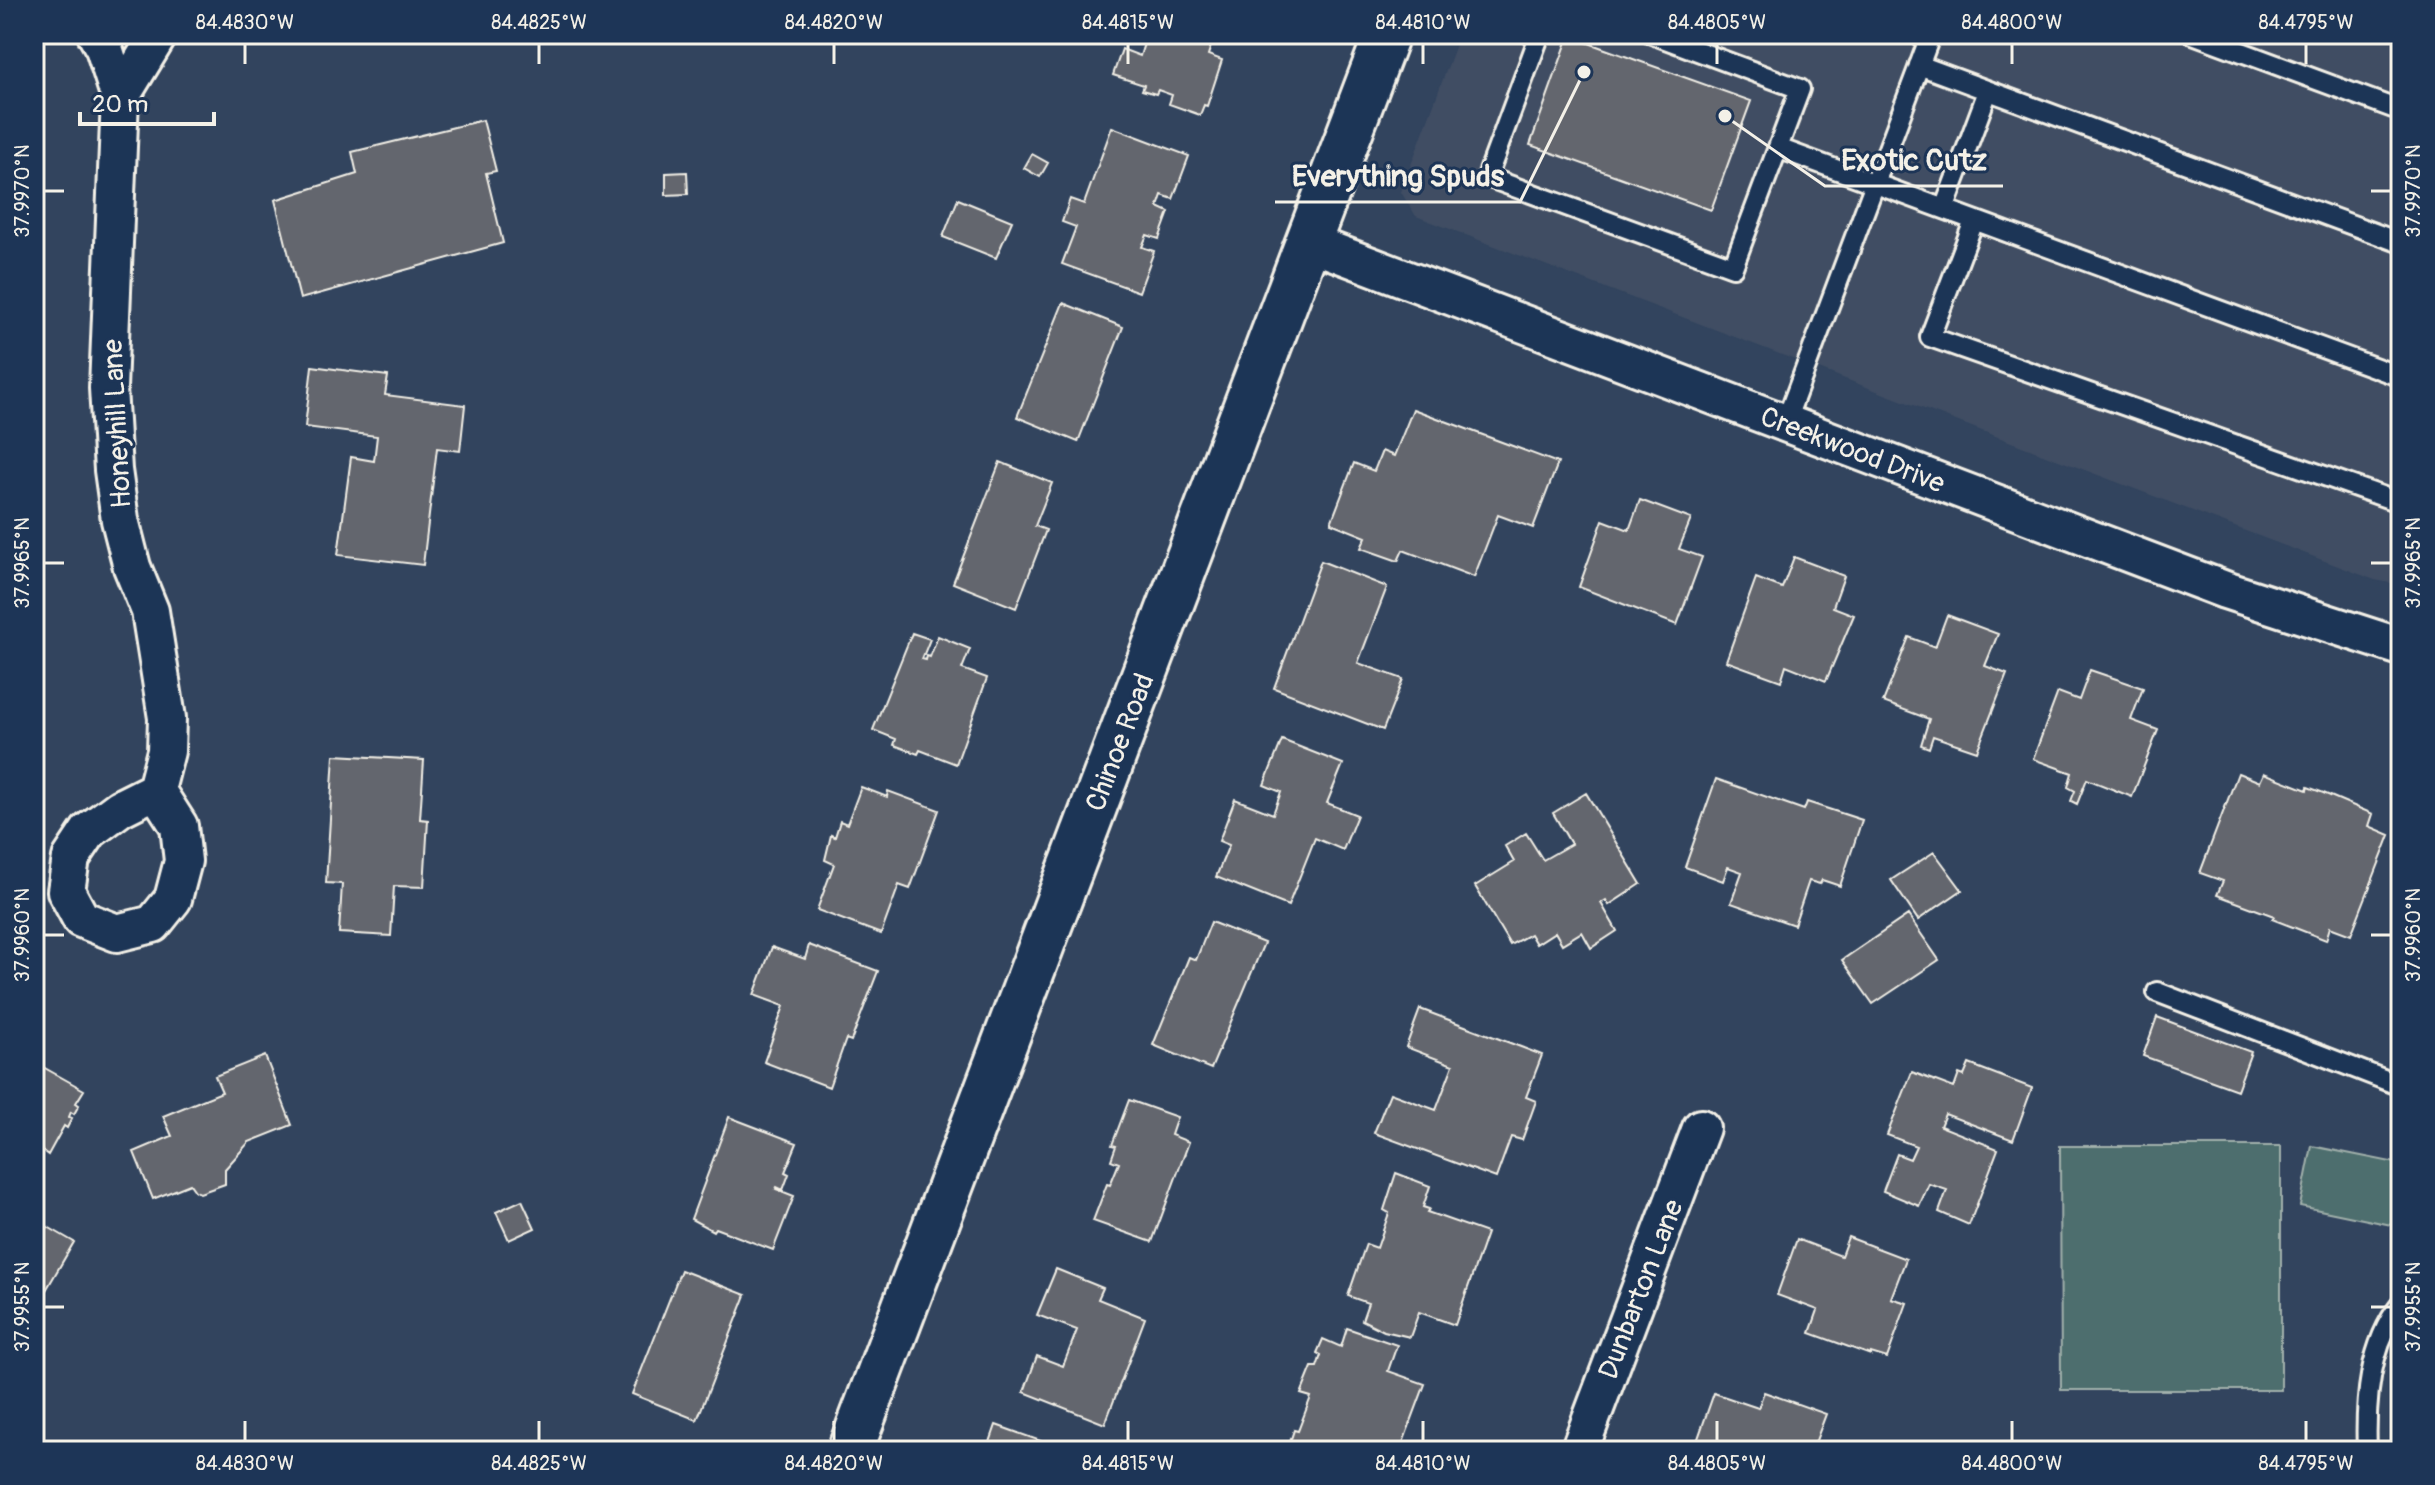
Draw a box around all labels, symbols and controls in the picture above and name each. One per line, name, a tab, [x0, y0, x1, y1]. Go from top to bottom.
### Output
text: 84.4830°W	[196, 10, 294, 35]
text: 84.4825°W	[491, 10, 587, 35]
text: 84.4820°W	[785, 10, 883, 35]
text: 84.4815°W	[1082, 10, 1174, 35]
text: 84.4810°W	[1375, 10, 1471, 35]
text: 84.4805°W	[1668, 10, 1766, 35]
text: 84.4800°W	[1962, 10, 2062, 35]
text: 84.4795°W	[2258, 10, 2354, 35]
scale bar	[80, 76, 214, 126]
text: 20 m	[92, 90, 148, 119]
callout: Exotic Cutz	[1825, 132, 2003, 186]
text: Exotic Cutz	[1841, 142, 1987, 179]
text: 37.9970°N	[10, 144, 35, 238]
text: 37.9970°N	[2401, 144, 2426, 238]
callout: Everything Spuds	[1275, 148, 1520, 202]
text: Everything Spuds	[1292, 158, 1505, 195]
street label: Honeyhill Lane	[96, 338, 139, 509]
street label: Creekwood Drive	[1755, 399, 1950, 502]
text: 37.9965°N	[10, 517, 35, 609]
text: 37.9965°N	[2401, 517, 2426, 609]
street label: Chinoe Road	[1078, 669, 1163, 816]
text: 37.9960°N	[10, 888, 35, 982]
text: 37.9960°N	[2401, 888, 2426, 982]
street label: Dunbarton Lane	[1591, 1195, 1692, 1384]
text: 37.9955°N	[10, 1262, 35, 1352]
text: 37.9955°N	[2401, 1262, 2426, 1352]
text: 84.4830°W	[196, 1451, 294, 1476]
text: 84.4825°W	[491, 1451, 587, 1476]
text: 84.4820°W	[785, 1451, 883, 1476]
text: 84.4815°W	[1082, 1451, 1174, 1476]
text: 84.4810°W	[1375, 1451, 1471, 1476]
text: 84.4805°W	[1668, 1451, 1766, 1476]
text: 84.4800°W	[1962, 1451, 2062, 1476]
text: 84.4795°W	[2258, 1451, 2354, 1476]

